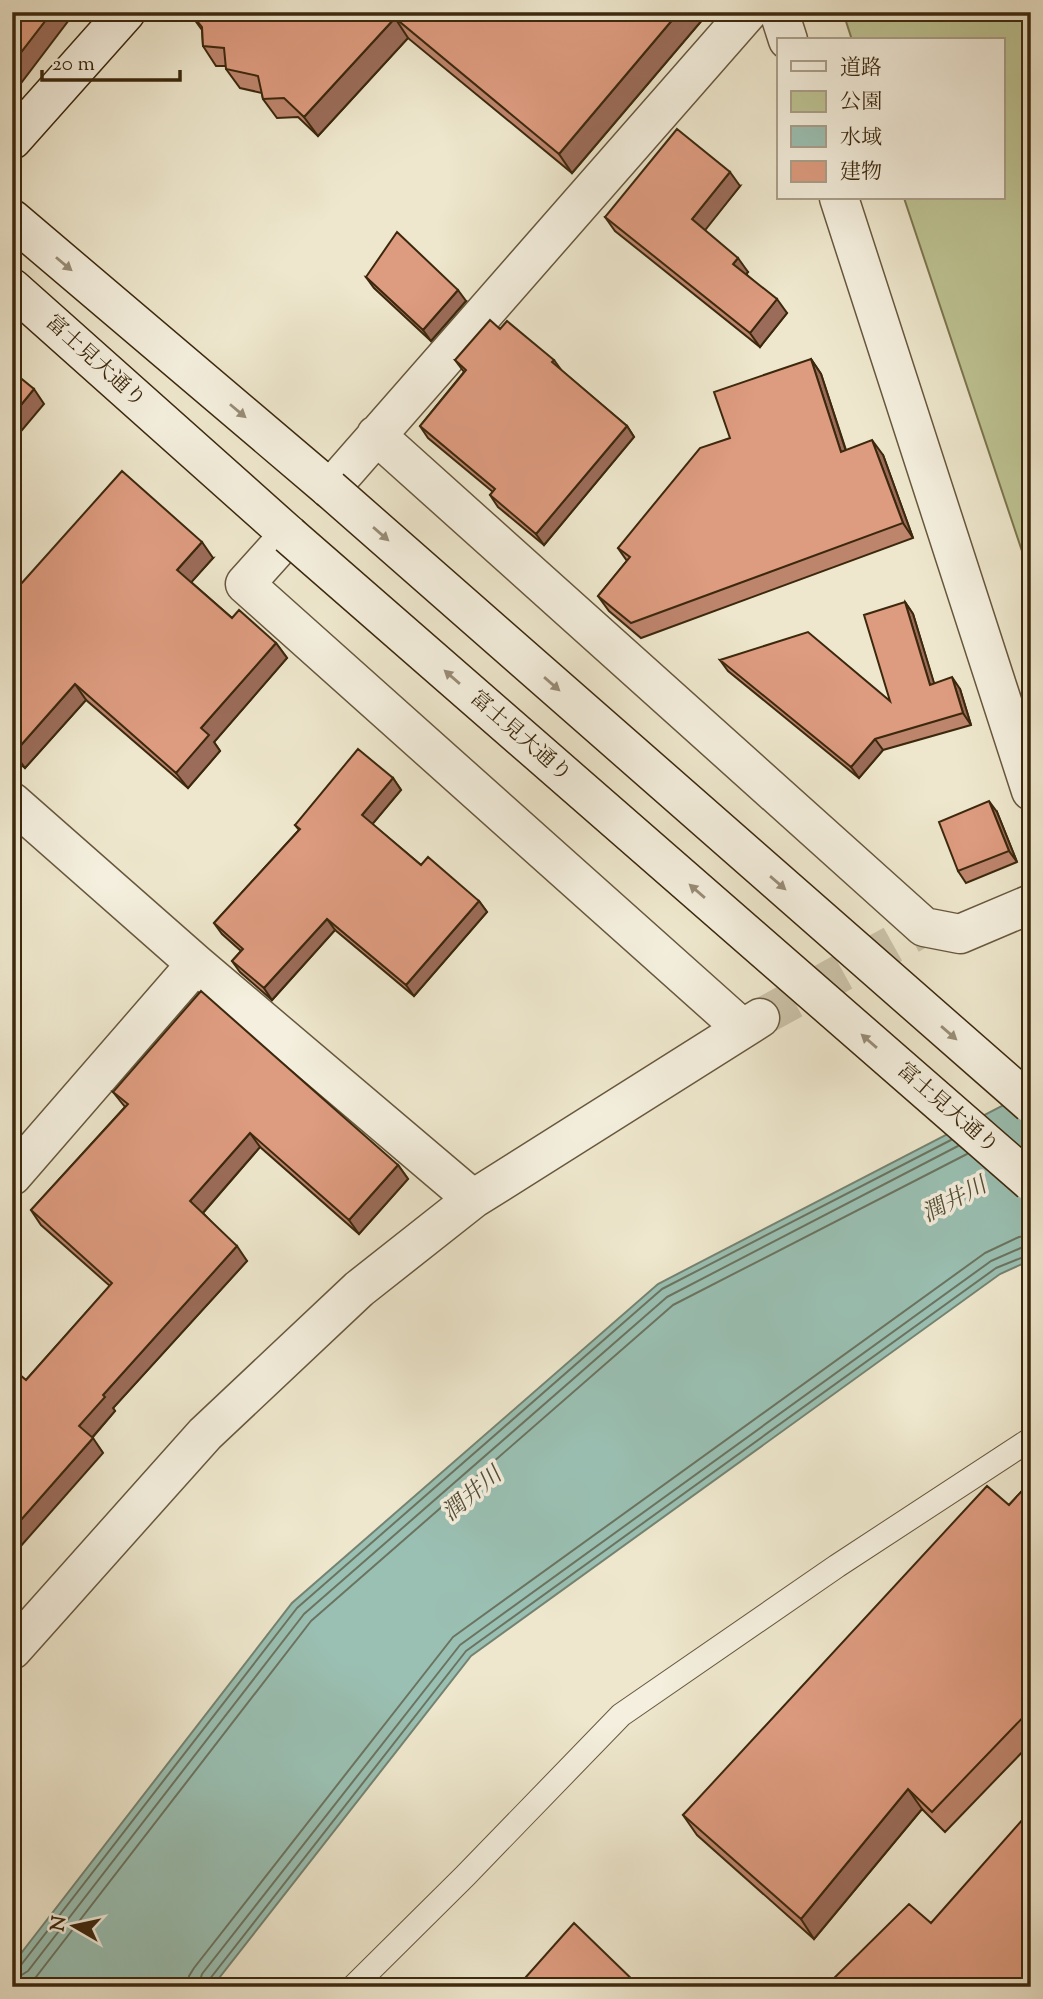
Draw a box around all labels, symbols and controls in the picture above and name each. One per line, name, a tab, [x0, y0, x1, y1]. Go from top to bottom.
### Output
scale bar	[42, 38, 180, 82]
legend	[777, 38, 1004, 200]
text: 20 m	[52, 50, 95, 80]
text: 道路	[840, 54, 882, 84]
text: 公園	[840, 88, 882, 118]
text: 水域	[840, 124, 882, 154]
text: 建物	[840, 158, 882, 188]
one-way arrow	[55, 256, 73, 271]
street label: 富士見大通り	[38, 309, 152, 415]
one-way arrow	[229, 403, 246, 418]
one-way arrow	[372, 526, 390, 542]
one-way arrow	[443, 669, 461, 685]
one-way arrow	[543, 676, 561, 692]
street label: 富士見大通り	[463, 684, 577, 790]
one-way arrow	[769, 875, 787, 891]
one-way arrow	[688, 883, 706, 899]
one-way arrow	[940, 1025, 958, 1041]
one-way arrow	[860, 1034, 877, 1049]
street label: 富士見大通り	[890, 1056, 1004, 1162]
water label: 潤井川	[917, 1169, 996, 1232]
water label: 潤井川	[436, 1458, 512, 1530]
north arrow	[38, 1890, 108, 1960]
text: N	[45, 1914, 74, 1933]

